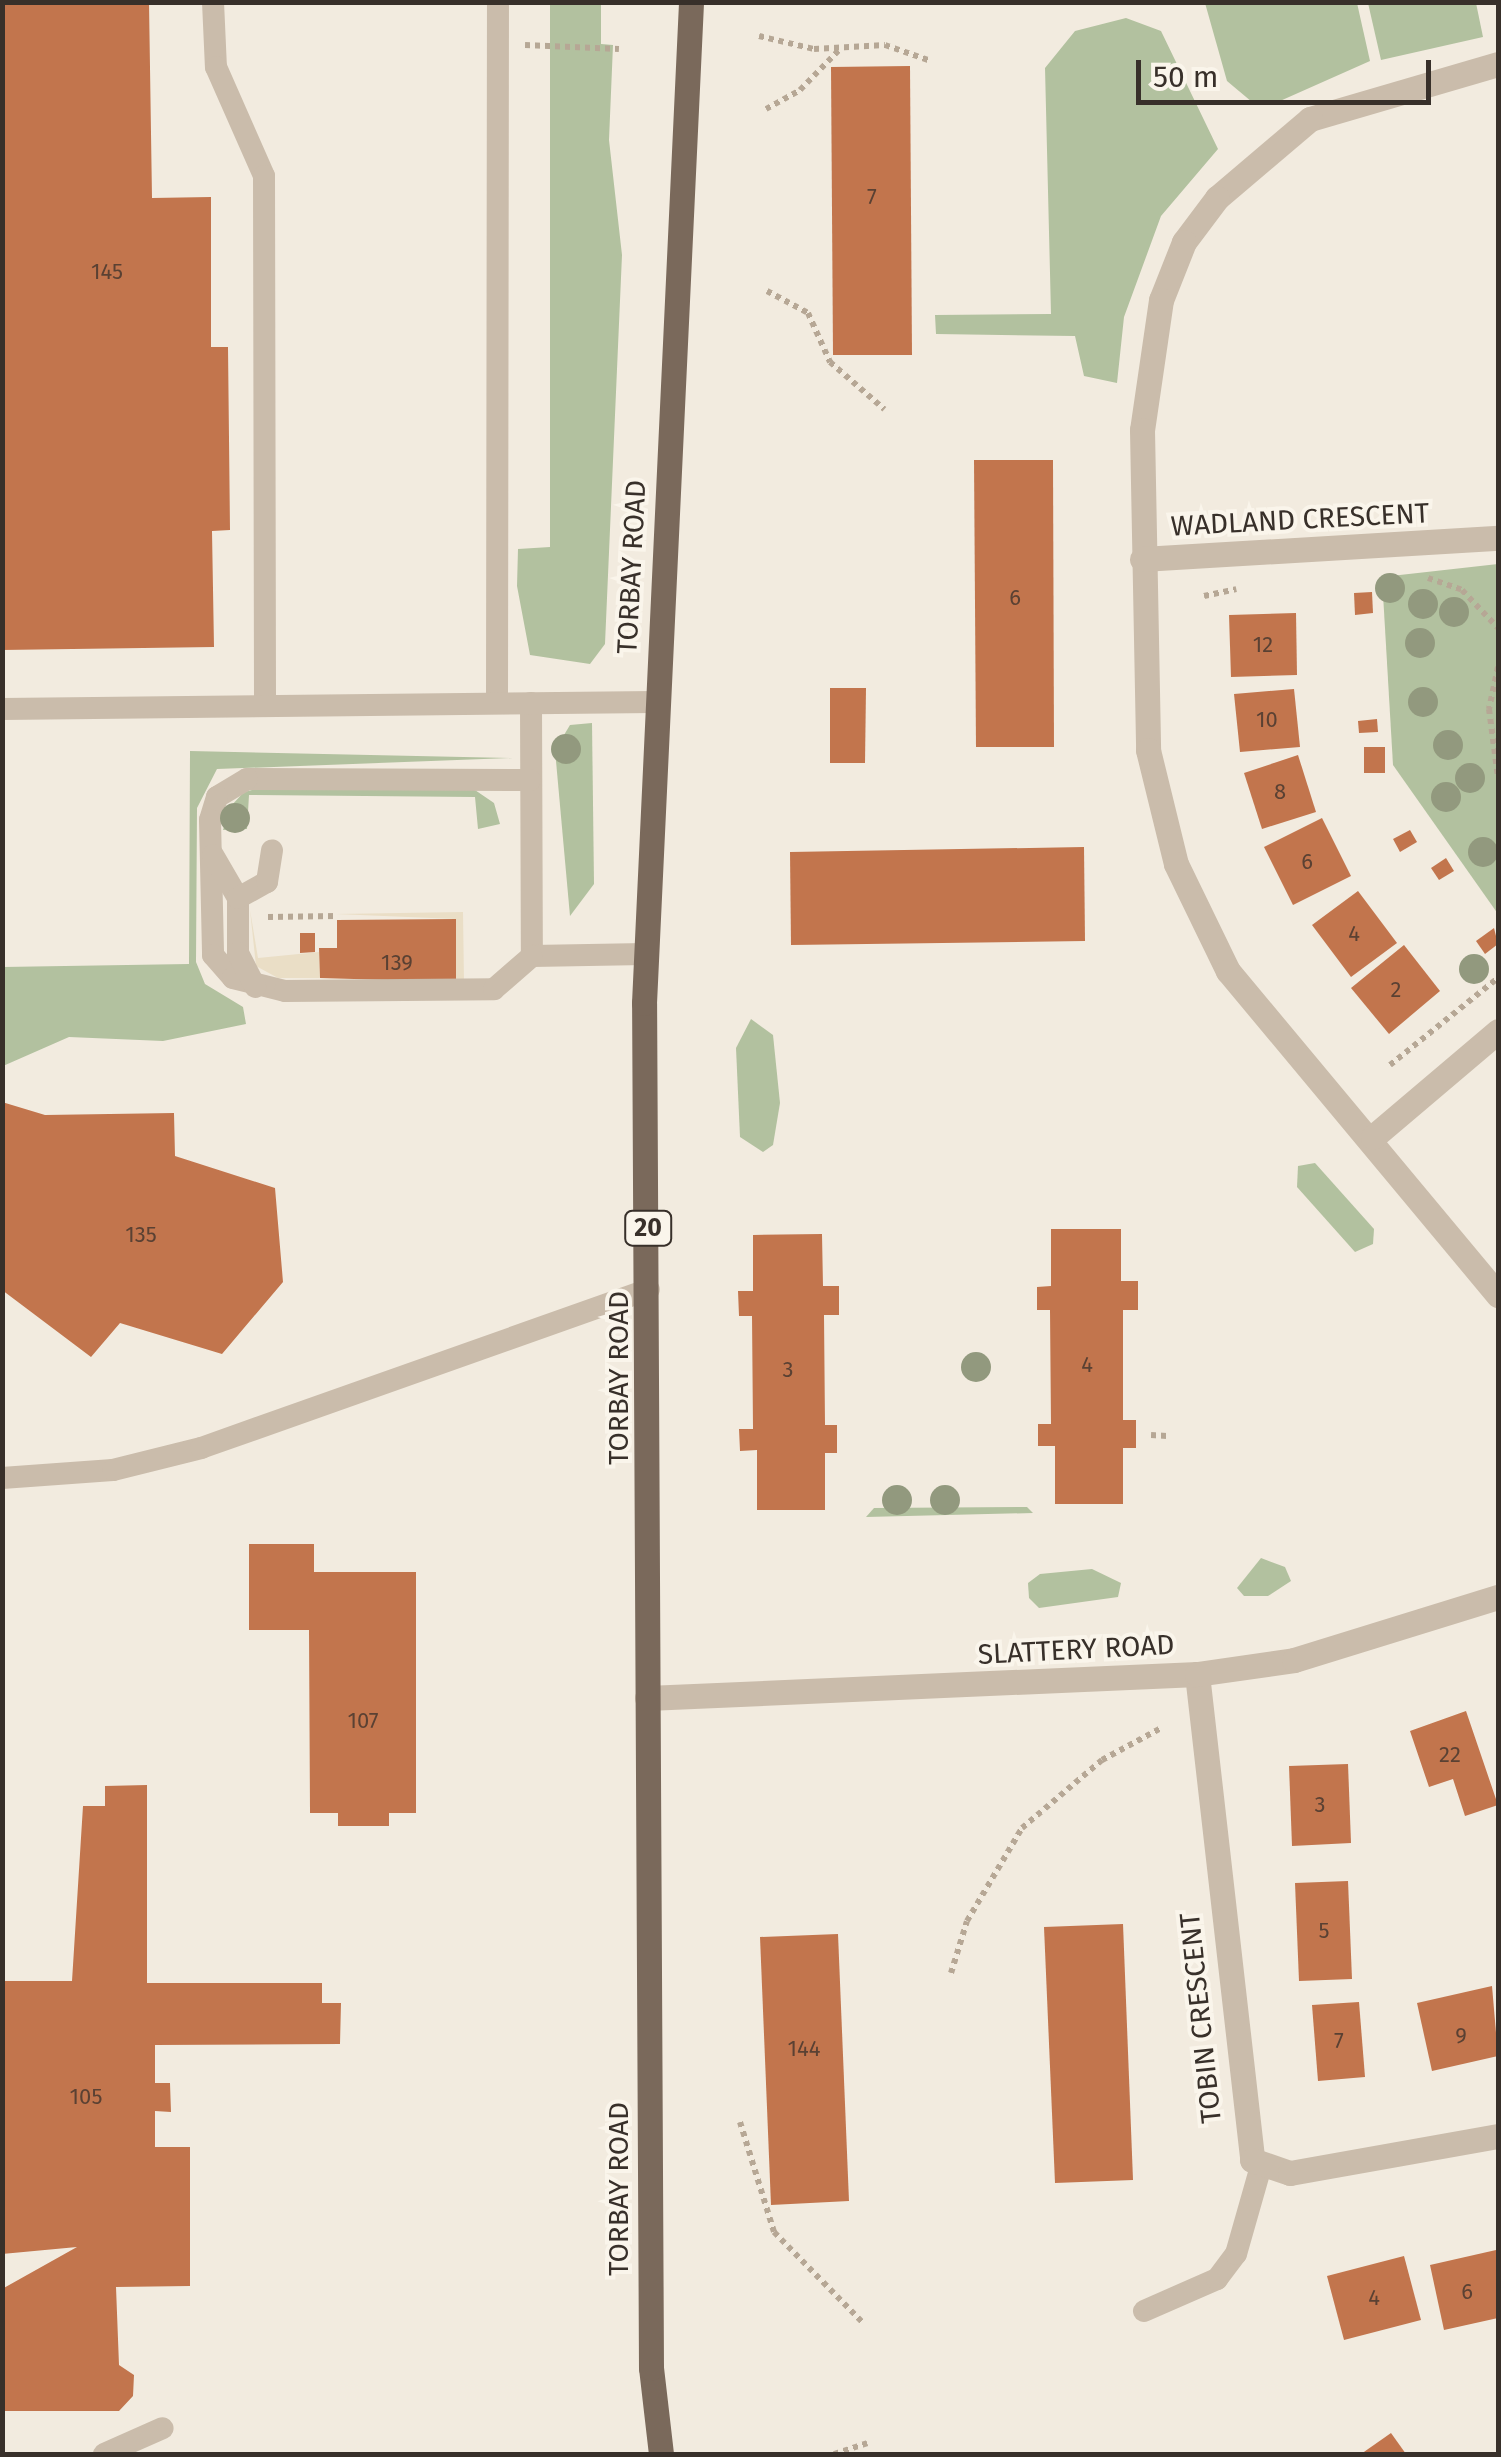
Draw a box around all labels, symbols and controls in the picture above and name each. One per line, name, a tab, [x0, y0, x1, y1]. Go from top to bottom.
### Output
scale bar	[1141, 40, 1436, 102]
text: 50 m	[1153, 59, 1218, 95]
house number: 7	[867, 184, 877, 210]
house number: 145	[91, 259, 123, 285]
street label: TORBAY ROAD	[611, 479, 653, 655]
street label: WADLAND CRESCENT	[1170, 496, 1430, 544]
house number: 6	[1009, 585, 1021, 611]
house number: 12	[1253, 632, 1273, 658]
house number: 10	[1256, 707, 1278, 733]
house number: 8	[1274, 779, 1286, 805]
house number: 6	[1301, 849, 1313, 875]
house number: 4	[1348, 921, 1360, 947]
house number: 139	[381, 950, 413, 976]
house number: 2	[1391, 977, 1401, 1003]
road number: 20	[623, 1208, 673, 1248]
house number: 135	[125, 1222, 157, 1248]
street label: TORBAY ROAD	[602, 1291, 636, 1465]
house number: 4	[1081, 1352, 1093, 1378]
house number: 3	[783, 1357, 793, 1383]
street label: SLATTERY ROAD	[977, 1628, 1175, 1672]
house number: 107	[347, 1708, 379, 1734]
house number: 22	[1439, 1742, 1461, 1768]
house number: 3	[1315, 1792, 1325, 1818]
street label: TOBIN CRESCENT	[1173, 1911, 1229, 2125]
house number: 5	[1318, 1918, 1330, 1944]
house number: 9	[1455, 2023, 1467, 2049]
house number: 7	[1334, 2028, 1344, 2054]
house number: 144	[788, 2036, 820, 2062]
house number: 105	[70, 2084, 102, 2110]
street label: TORBAY ROAD	[602, 2102, 636, 2276]
house number: 6	[1461, 2279, 1473, 2305]
house number: 4	[1368, 2285, 1380, 2311]

